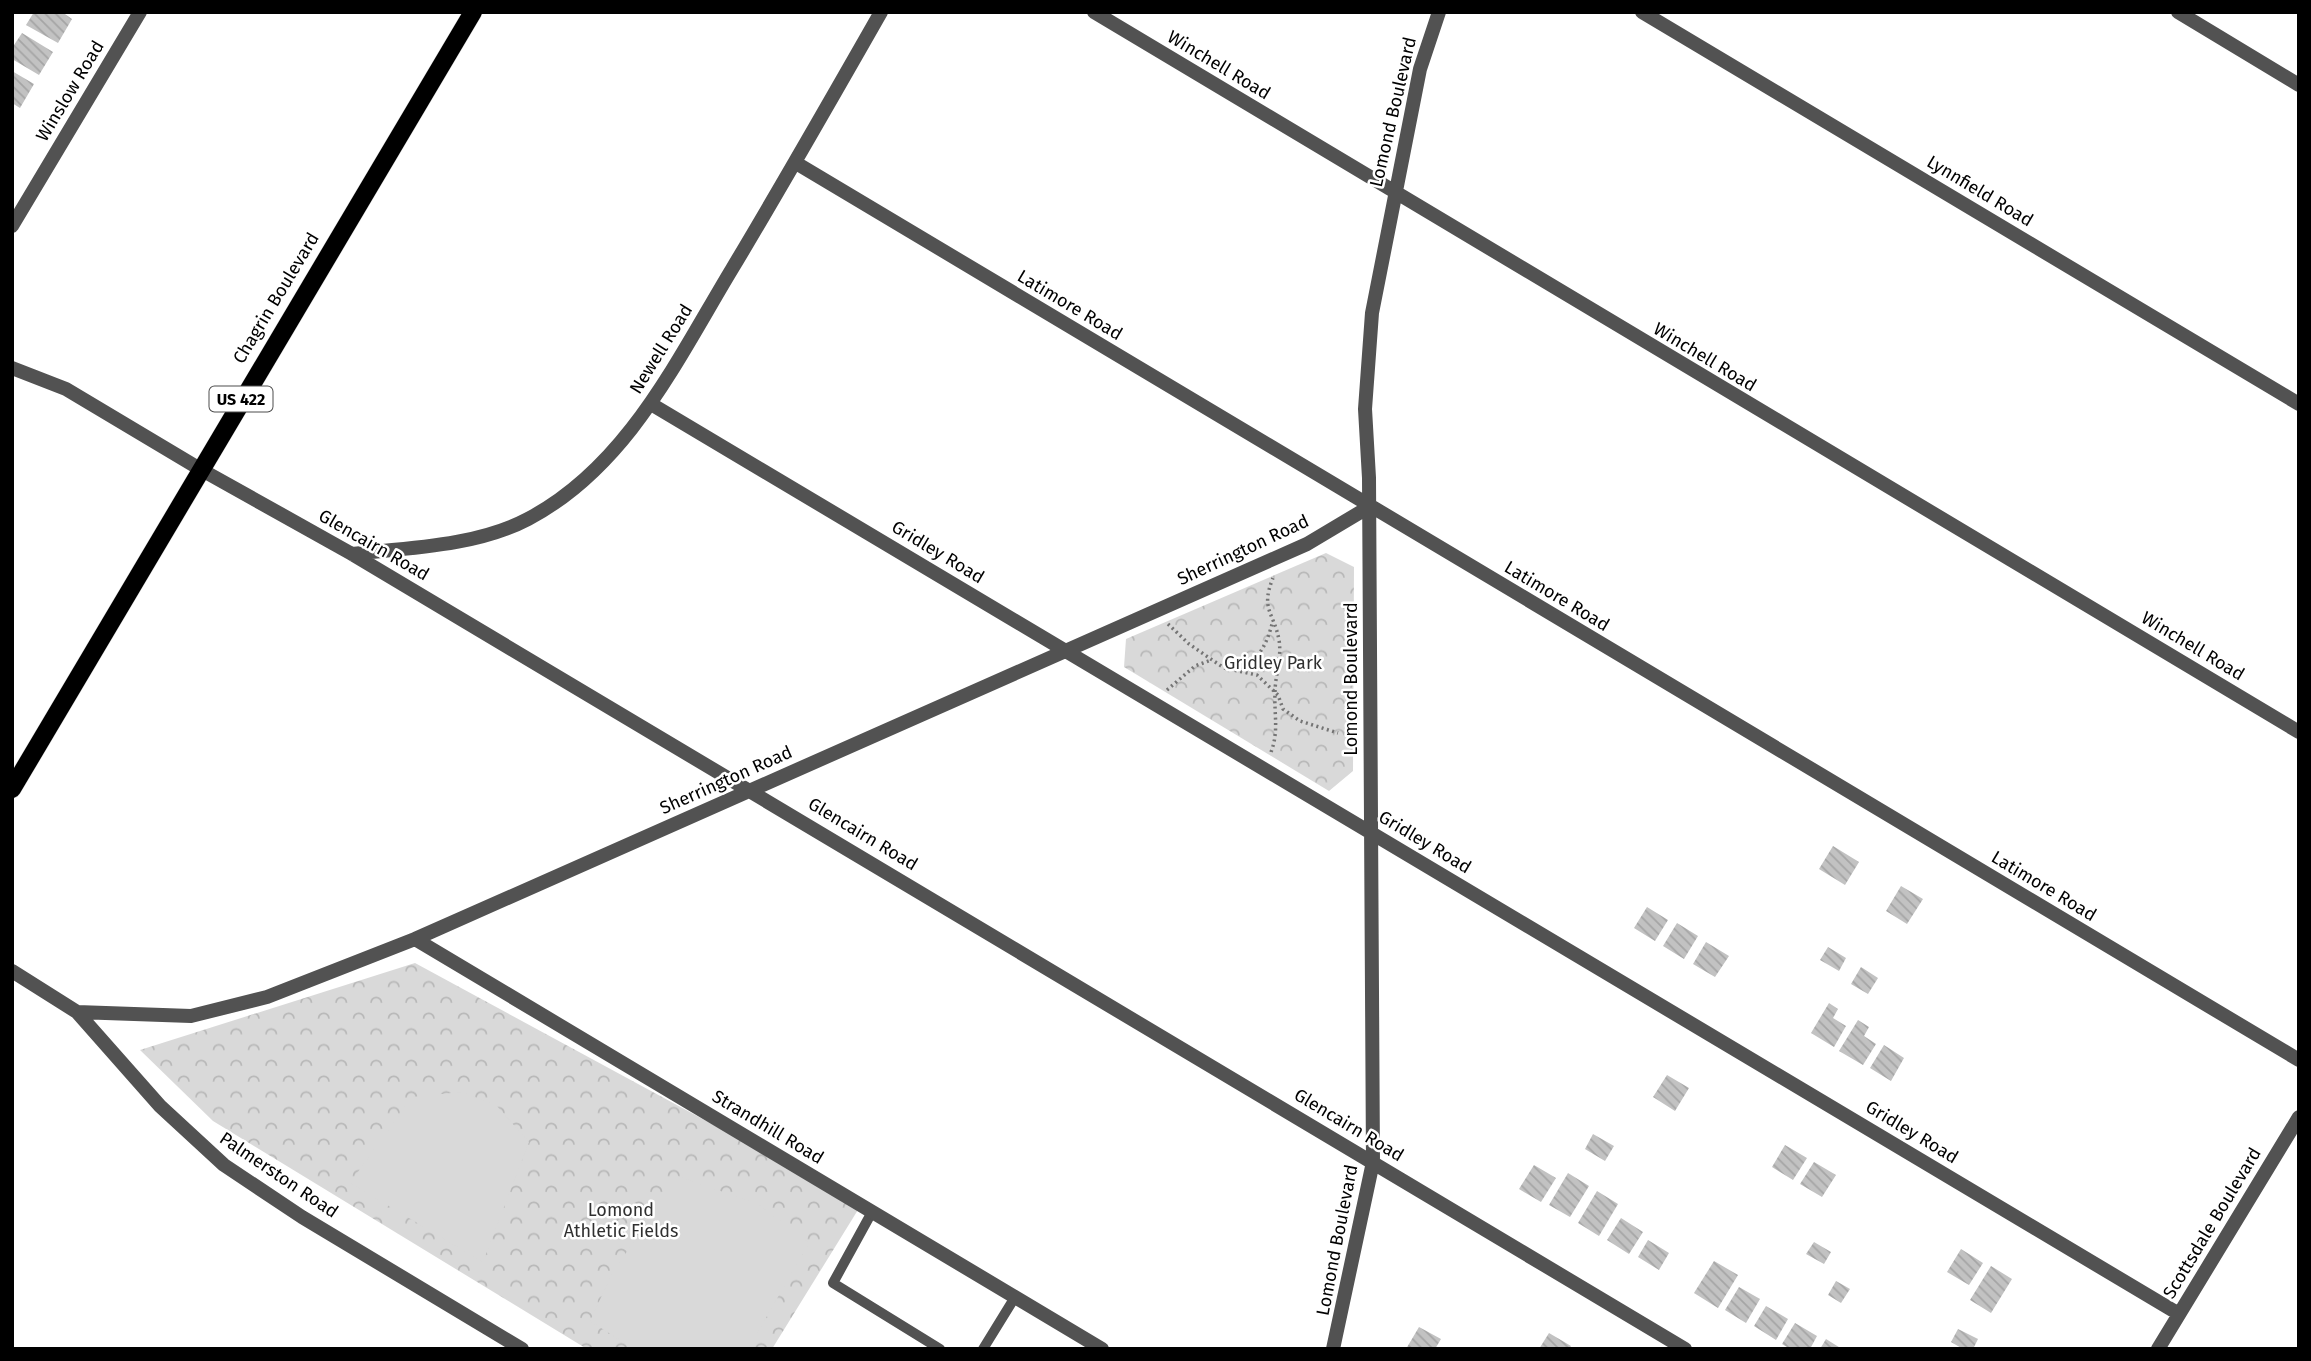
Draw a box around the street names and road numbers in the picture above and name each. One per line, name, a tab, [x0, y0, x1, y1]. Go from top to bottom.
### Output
street label: Winchell Road	[1163, 26, 1275, 104]
street label: Lomond Boulevard	[1365, 35, 1421, 189]
street label: Winslow Road	[31, 37, 109, 145]
street label: Lynnfield Road	[1923, 151, 2037, 231]
street label: Chagrin Boulevard	[228, 228, 324, 368]
street label: Latimore Road	[1014, 265, 1126, 345]
street label: Newell Road	[625, 300, 697, 398]
street label: Winchell Road	[1649, 318, 1761, 396]
road number: US 422	[210, 386, 272, 412]
street label: Glencairn Road	[315, 504, 433, 586]
street label: Sherrington Road	[1174, 510, 1312, 590]
street label: Gridley Road	[888, 516, 988, 588]
street label: Latimore Road	[1501, 556, 1613, 636]
street label: Lomond Boulevard	[1340, 602, 1362, 756]
street label: Winchell Road	[2137, 607, 2249, 685]
street label: Sherrington Road	[656, 741, 796, 819]
street label: Glencairn Road	[804, 793, 922, 875]
street label: Gridley Road	[1375, 806, 1475, 878]
street label: Latimore Road	[1988, 846, 2100, 926]
street label: Glencairn Road	[1290, 1084, 1408, 1166]
street label: Strandhill Road	[708, 1085, 828, 1169]
street label: Gridley Road	[1862, 1096, 1962, 1168]
street label: Palmerston Road	[216, 1127, 342, 1223]
street label: Scottsdale Boulevard	[2158, 1143, 2266, 1303]
street label: Lomond Boulevard	[1312, 1163, 1362, 1317]

